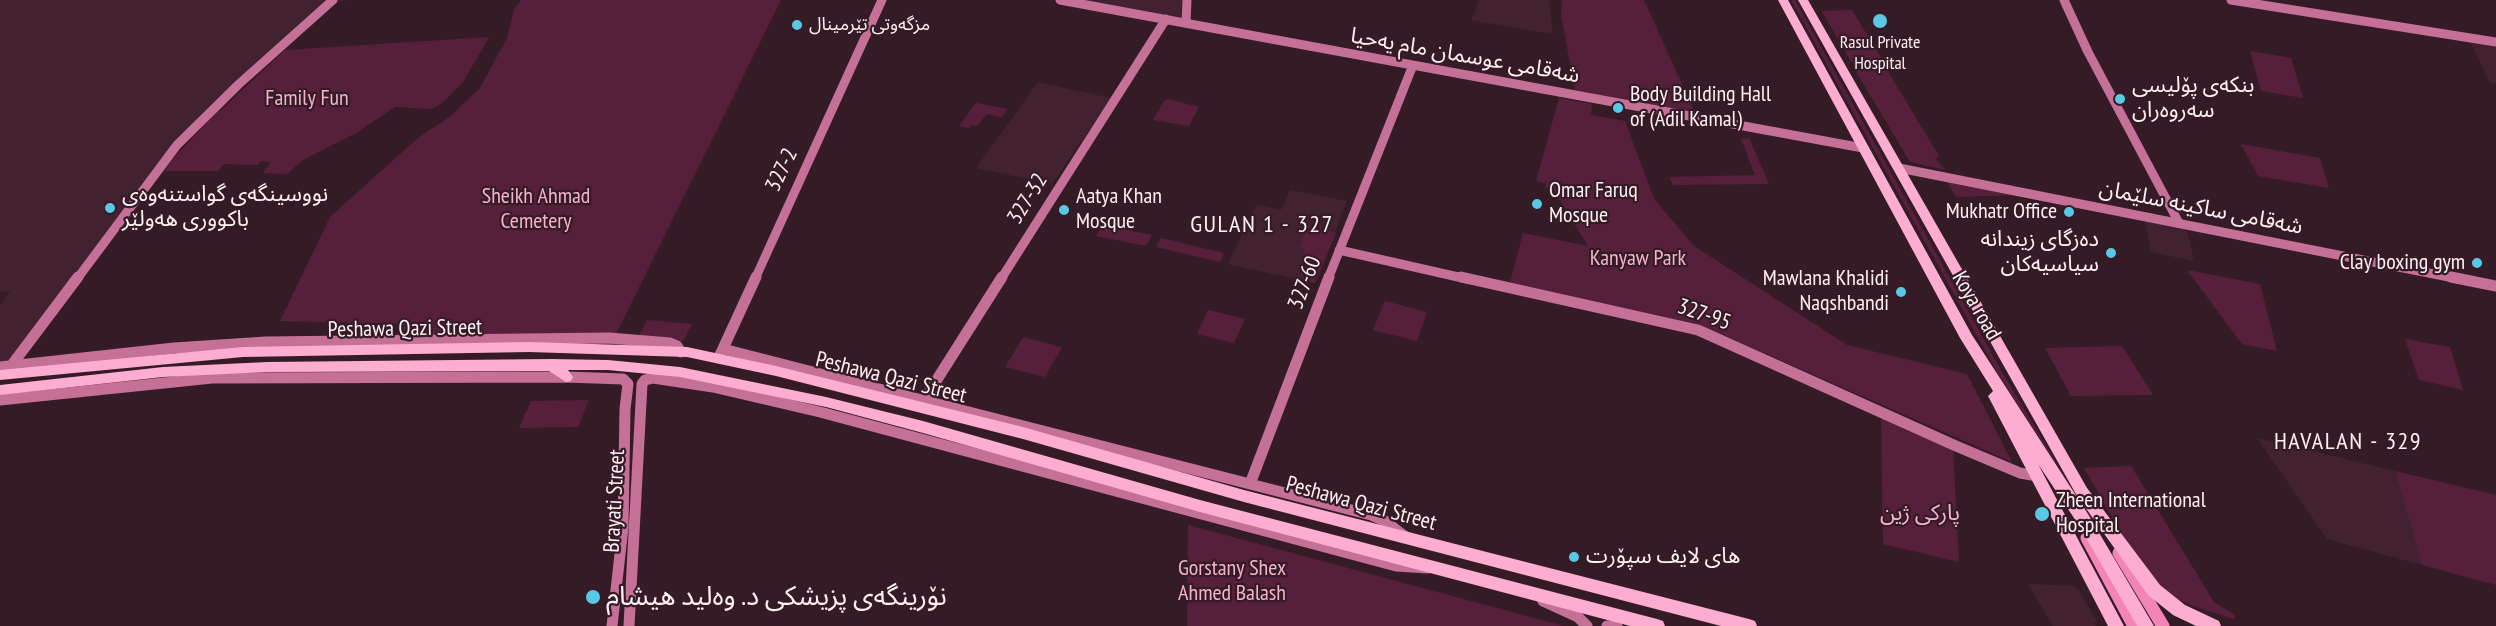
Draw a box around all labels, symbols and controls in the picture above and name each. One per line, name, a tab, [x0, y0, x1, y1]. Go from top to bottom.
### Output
marker: Rasul Private Hospital	[1871, 12, 1889, 30]
place label: مزگەوتی تێرمینال	[809, 14, 930, 36]
marker: مزگەوتی تێرمینال	[790, 18, 804, 32]
street label: شەقامی عوسمان مام یەحیا	[1348, 23, 1582, 89]
place label: Rasul Private Hospital	[1840, 32, 1920, 74]
place label: بنکەی پۆلیسی سەروەران	[2132, 73, 2254, 124]
place label: Body Building Hall of (Adil Kamal)	[1630, 82, 1771, 134]
park label: Family Fun	[265, 86, 349, 112]
marker: بنکەی پۆلیسی سەروەران	[2113, 92, 2127, 106]
marker: Body Building Hall of (Adil Kamal)	[1611, 101, 1625, 115]
street label: 327-2	[760, 144, 804, 196]
street label: 327-32	[1002, 169, 1054, 229]
street label: شەقامی ساکینە سلێمان	[2097, 175, 2305, 241]
place label: Omar Faruq Mosque	[1549, 178, 1638, 230]
place label: نووسینگەی گواستنەوەی باکووری هەولێر	[122, 182, 328, 234]
park label: Sheikh Ahmad Cemetery	[482, 184, 590, 236]
place label: Aatya Khan Mosque	[1076, 184, 1162, 236]
marker: Omar Faruq Mosque	[1530, 197, 1544, 211]
place label: Mukhatr Office	[1946, 199, 2057, 225]
marker: نووسینگەی گواستنەوەی باکووری هەولێر	[103, 201, 117, 215]
marker: Aatya Khan Mosque	[1057, 203, 1071, 217]
marker: Mukhatr Office	[2062, 205, 2076, 219]
district label: GULAN 1 - 327	[1190, 211, 1334, 239]
place label: دەزگای زیندانە سیاسیەکان	[1980, 227, 2099, 278]
park label: Kanyaw Park	[1590, 246, 1686, 272]
marker: دەزگای زیندانە سیاسیەکان	[2104, 246, 2118, 260]
place label: Clay boxing gym	[2340, 250, 2465, 276]
street label: 327-60	[1283, 253, 1327, 313]
marker: Clay boxing gym	[2470, 256, 2484, 270]
place label: Mawlana Khalidi Naqshbandi	[1763, 266, 1889, 318]
street label: Koya road	[1946, 267, 2006, 345]
marker: Mawlana Khalidi Naqshbandi	[1894, 285, 1908, 299]
street label: 327-95	[1674, 294, 1734, 336]
street label: Peshawa Qazi Street	[328, 314, 482, 344]
street label: Peshawa Qazi Street	[813, 347, 969, 409]
district label: HAVALAN - 329	[2274, 428, 2422, 456]
street label: Brayati Street	[599, 449, 631, 553]
street label: Peshawa Qazi Street	[1283, 471, 1439, 537]
place label: Zheen International Hospital	[2056, 488, 2206, 540]
park label: پارکی ژین	[1880, 501, 1960, 527]
marker: Zheen International Hospital	[2033, 505, 2051, 523]
place label: های لایف سپۆرت	[1586, 544, 1740, 570]
marker: های لایف سپۆرت	[1567, 550, 1581, 564]
park label: Gorstany Shex Ahmed Balash	[1178, 556, 1286, 608]
place label: نۆرینگەی پزیشکی د. وەلید هیشام	[606, 581, 947, 613]
marker: نۆرینگەی پزیشکی د. وەلید هیشام	[584, 588, 602, 606]

